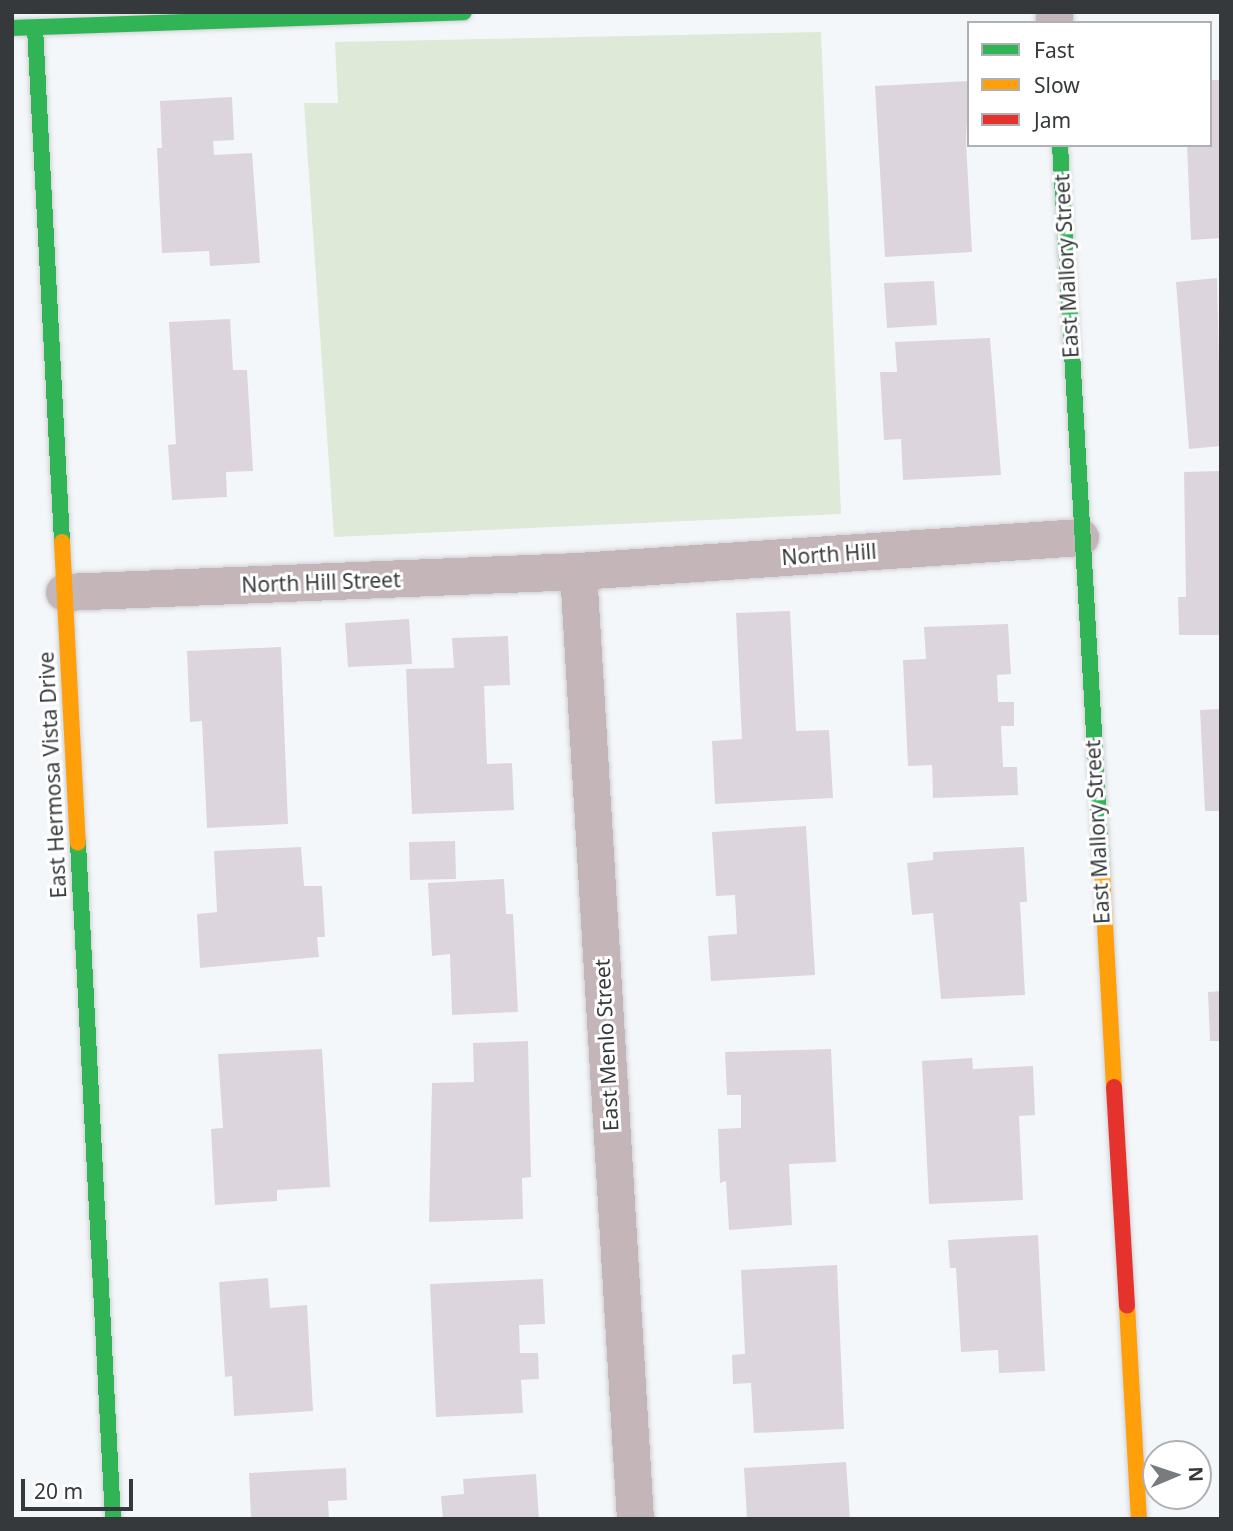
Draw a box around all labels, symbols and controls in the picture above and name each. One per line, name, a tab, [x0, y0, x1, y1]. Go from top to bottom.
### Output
legend	[967, 21, 1212, 147]
text: Fast	[1034, 36, 1074, 64]
text: Slow	[1034, 71, 1080, 99]
text: Jam	[1034, 106, 1071, 134]
street label: East Mallory Street	[1049, 173, 1083, 359]
street label: North Hill	[781, 538, 877, 570]
street label: North Hill Street	[241, 567, 401, 597]
street label: East Hermosa Vista Drive	[33, 651, 71, 899]
street label: East Mallory Street	[1080, 739, 1114, 925]
street label: East Menlo Street	[589, 958, 623, 1132]
north arrow	[1142, 1440, 1212, 1510]
scale bar	[24, 1464, 136, 1508]
text: N	[1183, 1466, 1209, 1483]
text: 20 m	[34, 1477, 83, 1505]

